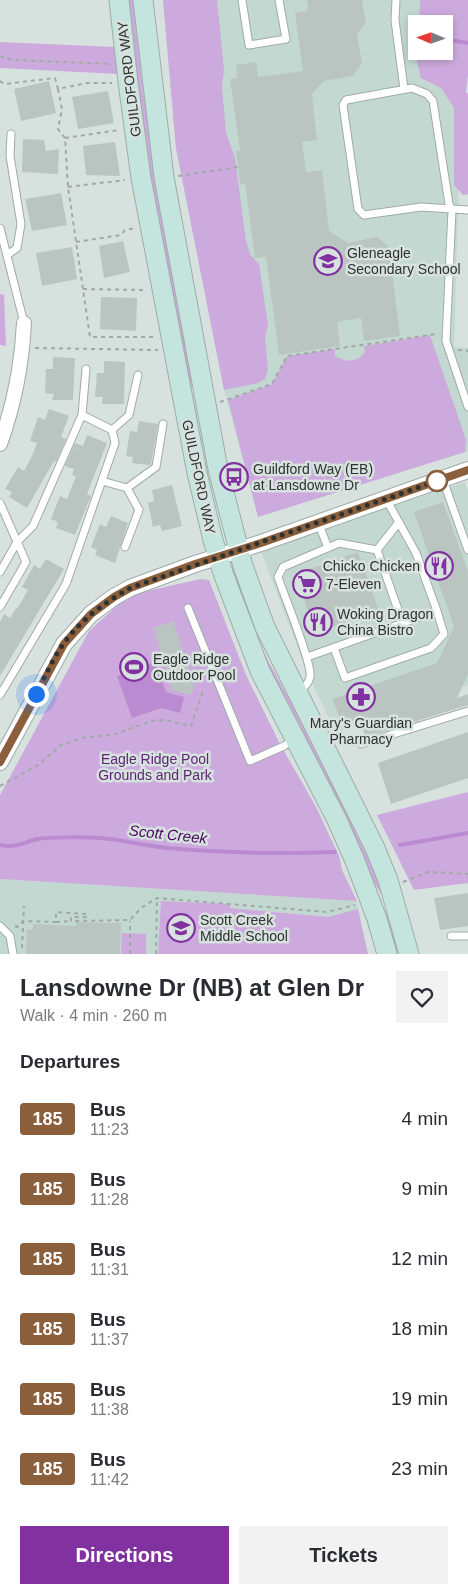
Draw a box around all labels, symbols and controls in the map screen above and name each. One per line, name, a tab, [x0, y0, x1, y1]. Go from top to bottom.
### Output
north arrow	[408, 15, 452, 60]
map controls	[408, 15, 453, 60]
street label: GUILDFORD WAY	[114, 19, 144, 138]
place label: Gleneagle Secondary School	[347, 245, 461, 277]
school or university icon: Gleneagle Secondary School	[313, 246, 343, 276]
street label: GUILDFORD WAY	[179, 418, 219, 536]
place label: Guildford Way (EB) at Lansdowne Dr	[253, 461, 373, 493]
bus stop icon: Guildford Way (EB) at Lansdowne Dr	[219, 462, 249, 492]
unlabelled marker	[426, 470, 448, 492]
restaurant icon: Chicko Chicken	[424, 551, 454, 581]
place label: Chicko Chicken	[323, 558, 420, 574]
supermarket icon: 7-Eleven	[292, 569, 322, 599]
place label: 7-Eleven	[326, 576, 381, 592]
place label: Woking Dragon China Bistro	[337, 606, 433, 638]
restaurant icon: Woking Dragon China Bistro	[303, 607, 333, 637]
place label: Eagle Ridge Outdoor Pool	[153, 651, 236, 683]
sports icon: Eagle Ridge Outdoor Pool	[119, 652, 149, 682]
your location	[24, 682, 49, 707]
pharmacy icon: Mary's Guardian Pharmacy	[346, 682, 376, 712]
place label: Mary's Guardian Pharmacy	[310, 715, 412, 747]
park label: Eagle Ridge Pool Grounds and Park	[98, 751, 213, 783]
water label: Scott Creek	[128, 821, 209, 847]
place label: Scott Creek Middle School	[200, 912, 288, 944]
school or university icon: Scott Creek Middle School	[166, 913, 196, 943]
button: heart	[396, 971, 448, 1023]
text: Lansdowne Dr (NB) at Glen Dr	[20, 974, 364, 1001]
text: Walk · 4 min · 260 m	[20, 1007, 167, 1024]
text: Departures	[20, 1051, 120, 1072]
text: Bus	[90, 1099, 126, 1120]
text: 4 min	[402, 1108, 448, 1129]
text: 185	[32, 1109, 63, 1129]
text: 11:23	[90, 1121, 129, 1138]
text: Bus	[90, 1169, 126, 1190]
text: 9 min	[402, 1178, 448, 1199]
text: 185	[32, 1179, 63, 1199]
text: 11:28	[90, 1191, 129, 1208]
text: Bus	[90, 1239, 126, 1260]
text: 12 min	[391, 1248, 448, 1269]
text: 185	[32, 1249, 63, 1269]
text: 11:31	[90, 1261, 129, 1278]
text: Bus	[90, 1309, 126, 1330]
text: 18 min	[391, 1318, 448, 1339]
text: 185	[32, 1319, 63, 1339]
text: 11:37	[90, 1331, 129, 1348]
text: Bus	[90, 1379, 126, 1400]
text: 19 min	[391, 1388, 448, 1409]
text: 185	[32, 1389, 63, 1409]
text: 11:38	[90, 1401, 129, 1418]
text: Bus	[90, 1449, 126, 1470]
text: 23 min	[391, 1458, 448, 1479]
text: 185	[32, 1459, 63, 1479]
text: 11:42	[90, 1471, 129, 1488]
button: Directions	[20, 1526, 229, 1584]
button: Tickets	[239, 1526, 448, 1584]

